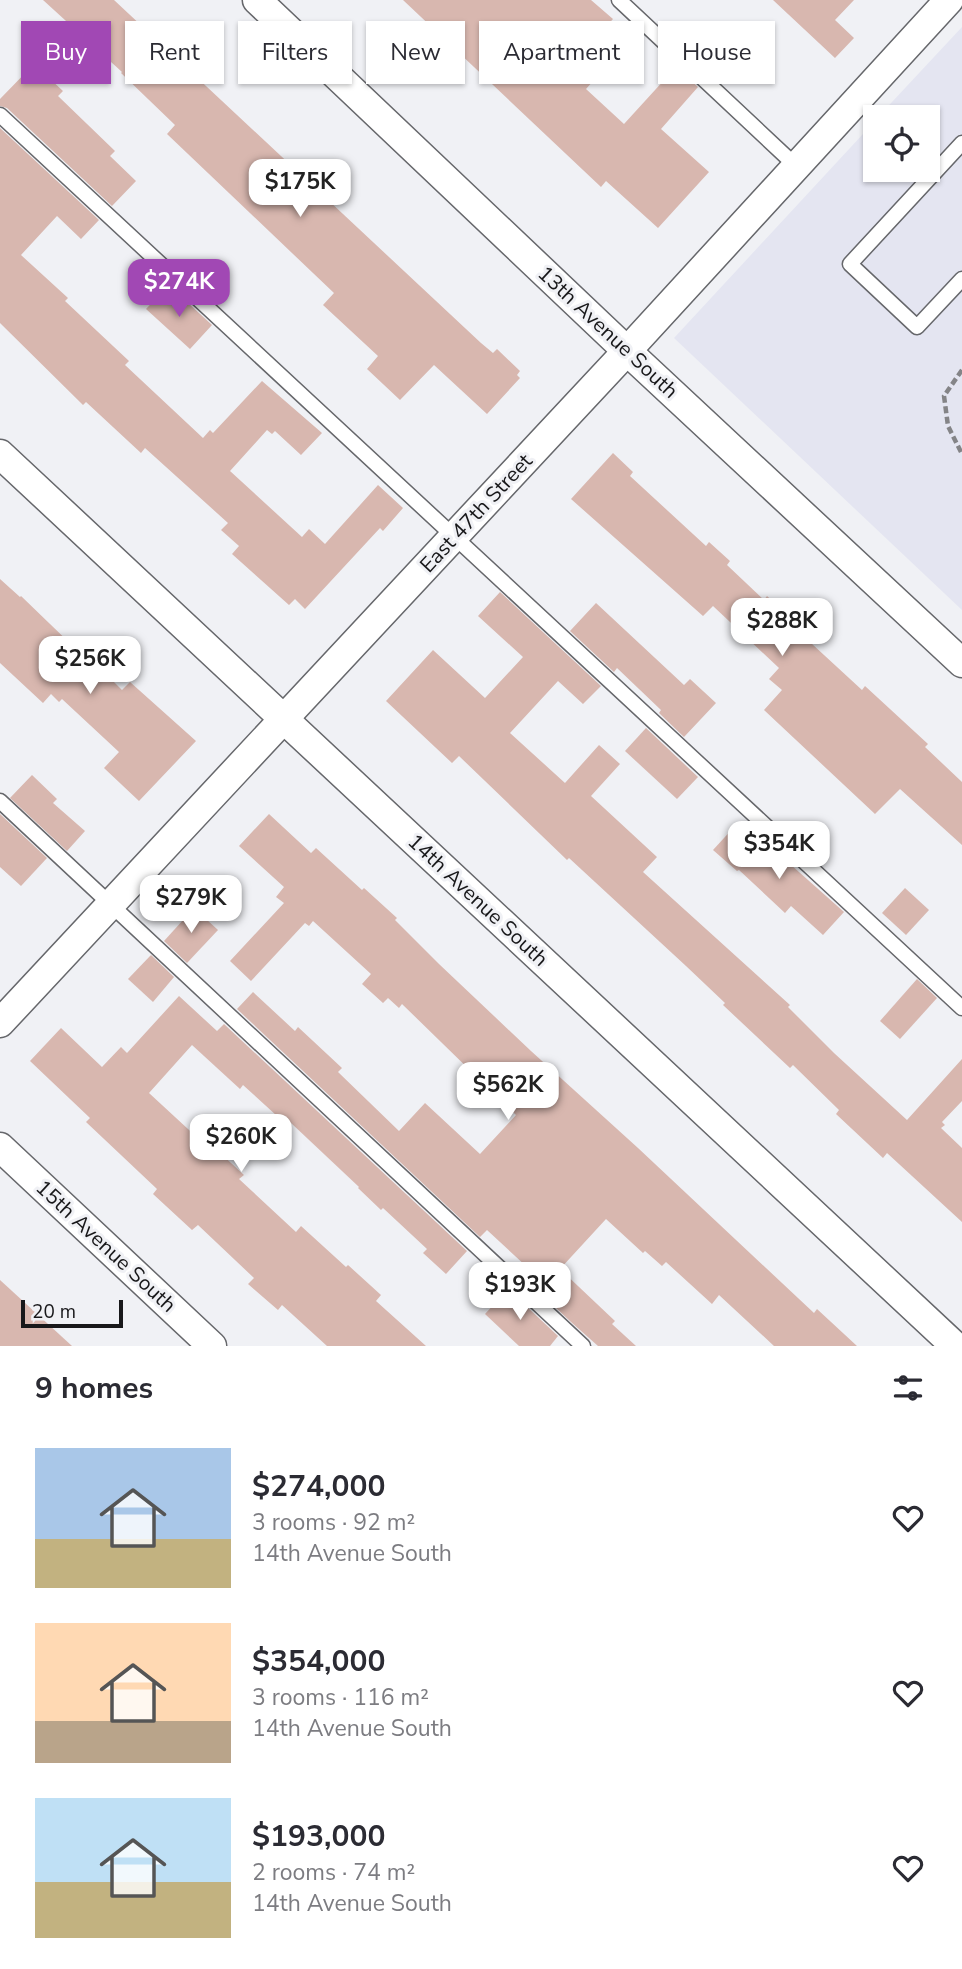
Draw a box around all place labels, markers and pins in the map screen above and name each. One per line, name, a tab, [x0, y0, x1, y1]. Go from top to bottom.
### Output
pin: $175K	[251, 160, 349, 219]
pin: $274K	[130, 260, 228, 319]
pin: $288K	[733, 598, 831, 658]
pin: $256K	[41, 636, 139, 696]
pin: $354K	[730, 822, 828, 881]
pin: $279K	[142, 876, 240, 935]
pin: $562K	[459, 1062, 557, 1122]
pin: $260K	[192, 1114, 290, 1174]
pin: $193K	[471, 1262, 569, 1322]

